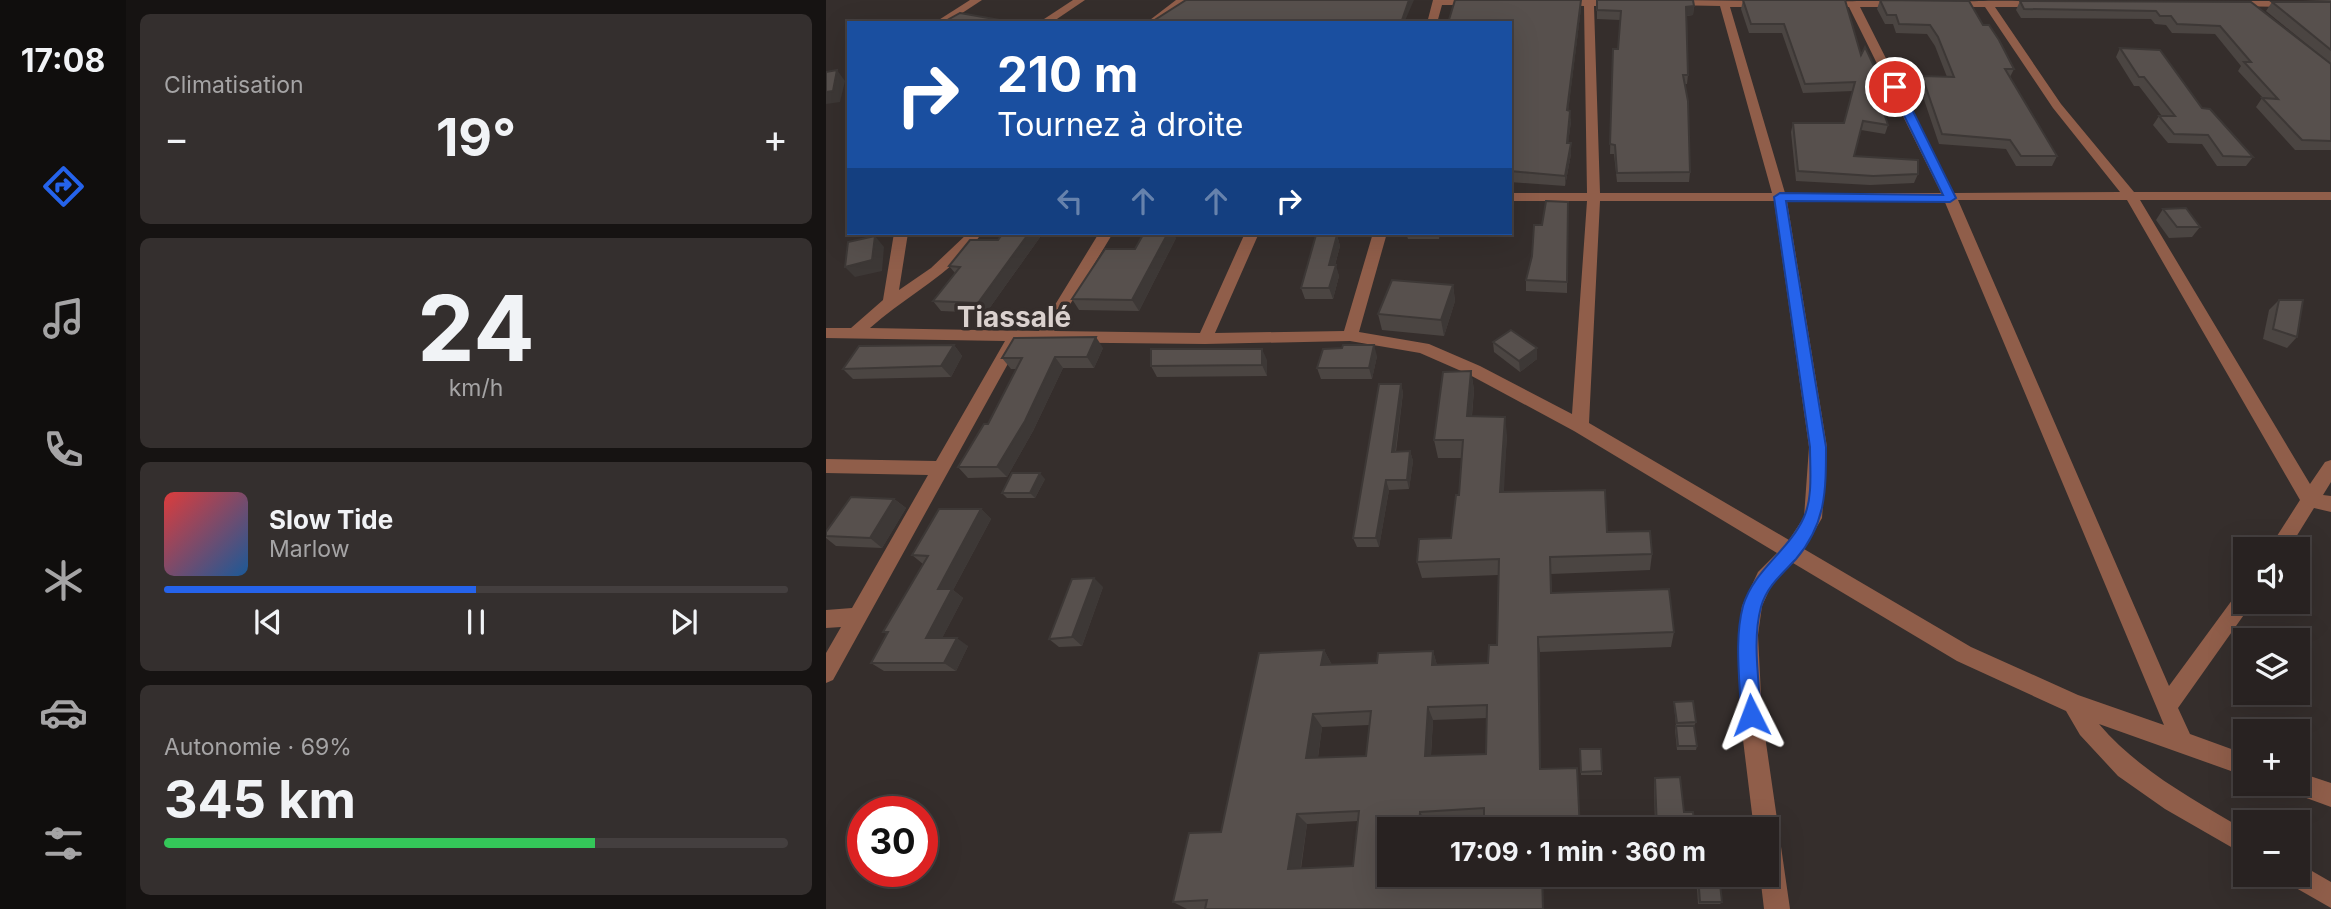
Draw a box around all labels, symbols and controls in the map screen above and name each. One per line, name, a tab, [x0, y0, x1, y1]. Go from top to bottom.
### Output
text: 17:08	[21, 41, 105, 80]
text: 210 m	[997, 45, 1138, 104]
icon: right	[882, 49, 973, 140]
pin	[1865, 57, 1925, 117]
icon: arrive	[1876, 68, 1914, 106]
text: Climatisation	[164, 71, 304, 99]
text: Tournez à droite	[997, 105, 1243, 144]
text: 19°	[436, 106, 516, 169]
text: −	[164, 115, 189, 161]
text: +	[763, 115, 788, 161]
icon: directions	[39, 162, 88, 211]
icon: left	[1051, 182, 1089, 220]
icon: ahead	[1124, 182, 1162, 220]
icon: ahead	[1197, 182, 1235, 220]
icon: right	[1270, 182, 1308, 220]
text: 24	[417, 273, 535, 383]
icon: music	[39, 294, 88, 343]
district label: Tiassalé	[957, 300, 1071, 334]
text: km/h	[449, 374, 503, 402]
icon: phone	[39, 425, 88, 474]
text: Slow Tide	[269, 504, 393, 535]
text: Marlow	[269, 535, 349, 563]
map controls	[2233, 537, 2310, 887]
button: sound	[2233, 537, 2310, 614]
icon: climate	[39, 556, 88, 605]
icon: previous	[249, 603, 287, 641]
icon: pause	[457, 603, 495, 641]
icon: next	[665, 603, 703, 641]
button: layers	[2233, 628, 2310, 705]
position arrow	[1714, 678, 1788, 752]
icon: car	[39, 688, 88, 737]
button: +	[2233, 719, 2310, 796]
text: Autonomie · 69%	[164, 733, 352, 761]
text: 345 km	[164, 768, 356, 831]
speed limit sign: 30	[847, 796, 938, 887]
button: −	[2233, 810, 2310, 887]
icon: filters	[39, 819, 88, 868]
text: 17:09 · 1 min · 360 m	[1450, 836, 1706, 867]

